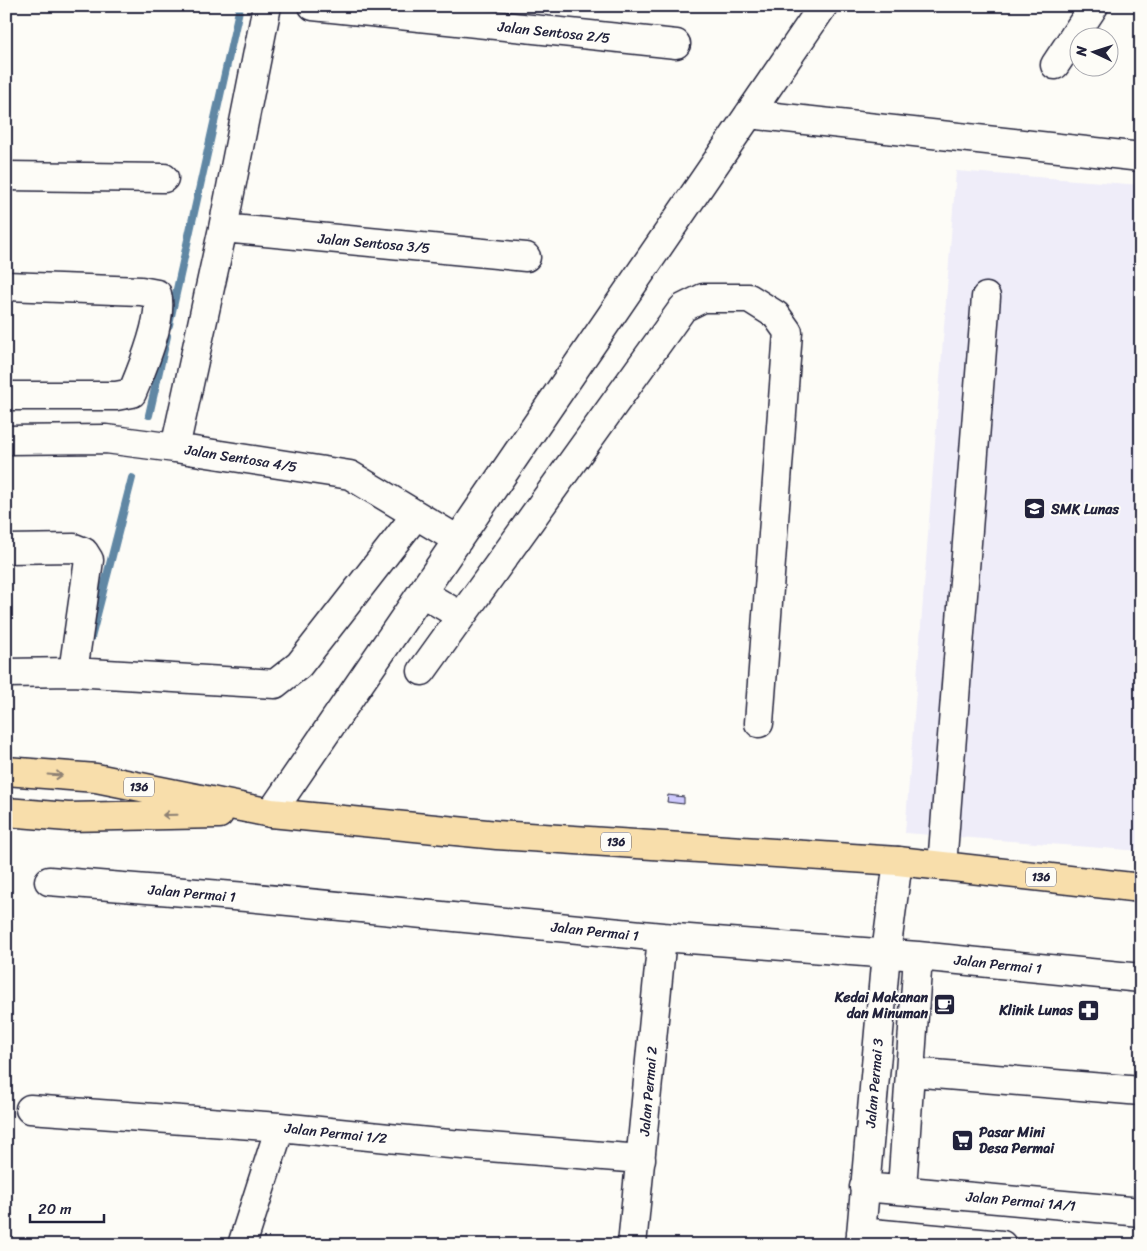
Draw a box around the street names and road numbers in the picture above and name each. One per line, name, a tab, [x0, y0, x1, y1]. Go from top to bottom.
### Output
street label: Jalan Sentosa 2/5	[496, 14, 612, 51]
street label: Jalan Sentosa 3/5	[316, 226, 432, 261]
street label: Jalan Sentosa 4/5	[182, 437, 299, 480]
road number: 136	[124, 778, 154, 796]
road number: 136	[601, 832, 631, 852]
road number: 136	[1026, 868, 1056, 886]
street label: Jalan Permai 1	[146, 877, 237, 910]
street label: Jalan Permai 1	[549, 914, 640, 949]
street label: Jalan Permai 1	[952, 947, 1043, 982]
street label: Jalan Permai 3	[858, 1037, 891, 1130]
street label: Jalan Permai 2	[632, 1045, 665, 1138]
street label: Jalan Permai 1/2	[283, 1116, 388, 1151]
street label: Jalan Permai 1A/1	[964, 1184, 1077, 1219]

